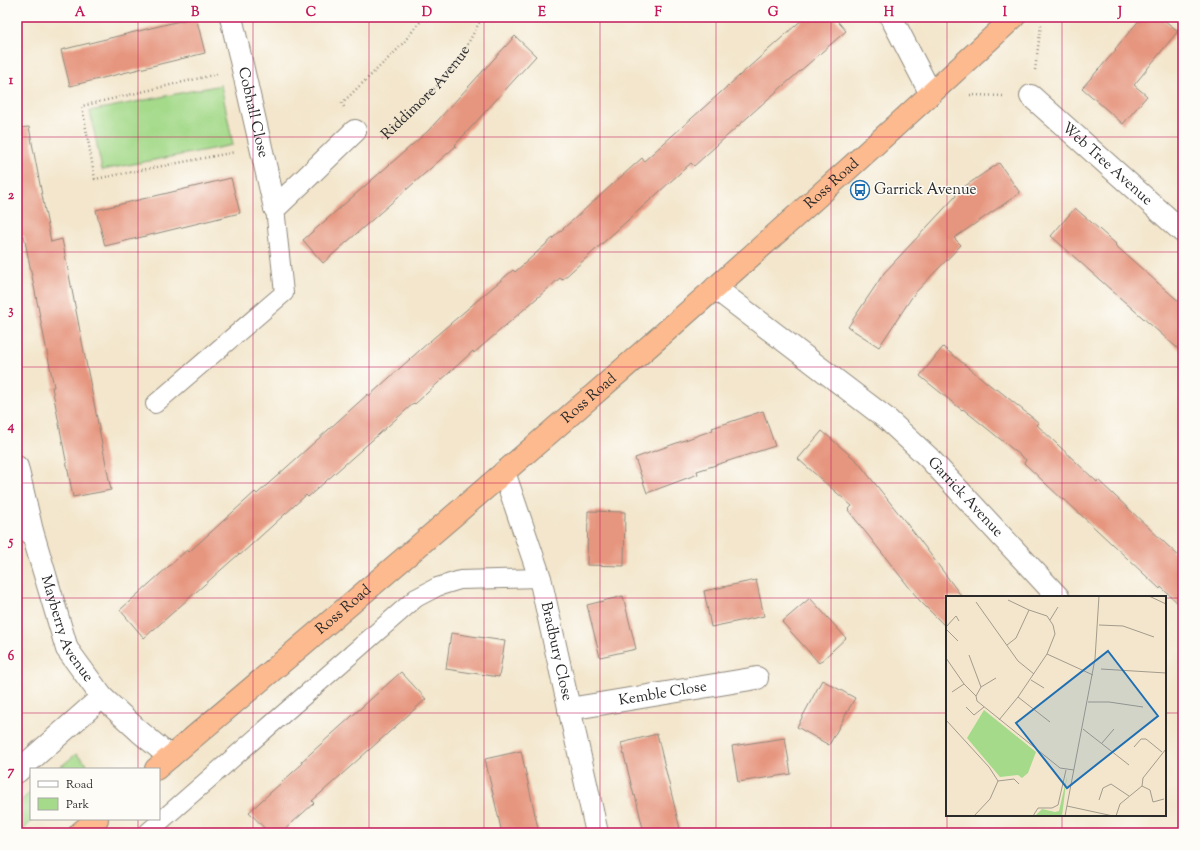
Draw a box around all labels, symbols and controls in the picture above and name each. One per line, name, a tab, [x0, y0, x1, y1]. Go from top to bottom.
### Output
text: A	[75, 4, 86, 22]
text: B	[191, 4, 200, 22]
text: C	[306, 4, 316, 22]
text: D	[422, 4, 432, 22]
text: E	[538, 4, 546, 22]
text: F	[654, 4, 662, 22]
text: G	[768, 4, 779, 22]
text: H	[884, 4, 895, 22]
text: I	[1003, 4, 1008, 22]
text: J	[1117, 4, 1122, 22]
street label: Riddimore Avenue	[377, 42, 476, 145]
street label: Cobhall Close	[232, 65, 274, 160]
text: 1	[9, 72, 14, 90]
street label: Web Tree Avenue	[1057, 118, 1157, 210]
street label: Ross Road	[800, 153, 864, 214]
bus stop icon: Garrick Avenue	[849, 179, 871, 201]
place label: Garrick Avenue	[874, 180, 977, 201]
text: 2	[8, 187, 15, 205]
text: 3	[8, 302, 14, 320]
street label: Ross Road	[557, 368, 622, 429]
text: 4	[7, 418, 15, 436]
street label: Garrick Avenue	[923, 452, 1008, 542]
text: 5	[8, 533, 14, 551]
street label: Mayberry Avenue	[35, 573, 98, 687]
street label: Ross Road	[311, 580, 376, 640]
inset map	[946, 596, 1166, 816]
street label: Bradbury Close	[535, 600, 578, 703]
text: 6	[8, 648, 15, 666]
street label: Kemble Close	[617, 676, 708, 711]
text: 7	[8, 763, 15, 781]
legend	[30, 768, 160, 820]
text: Road	[66, 776, 93, 794]
text: Park	[66, 796, 89, 814]

